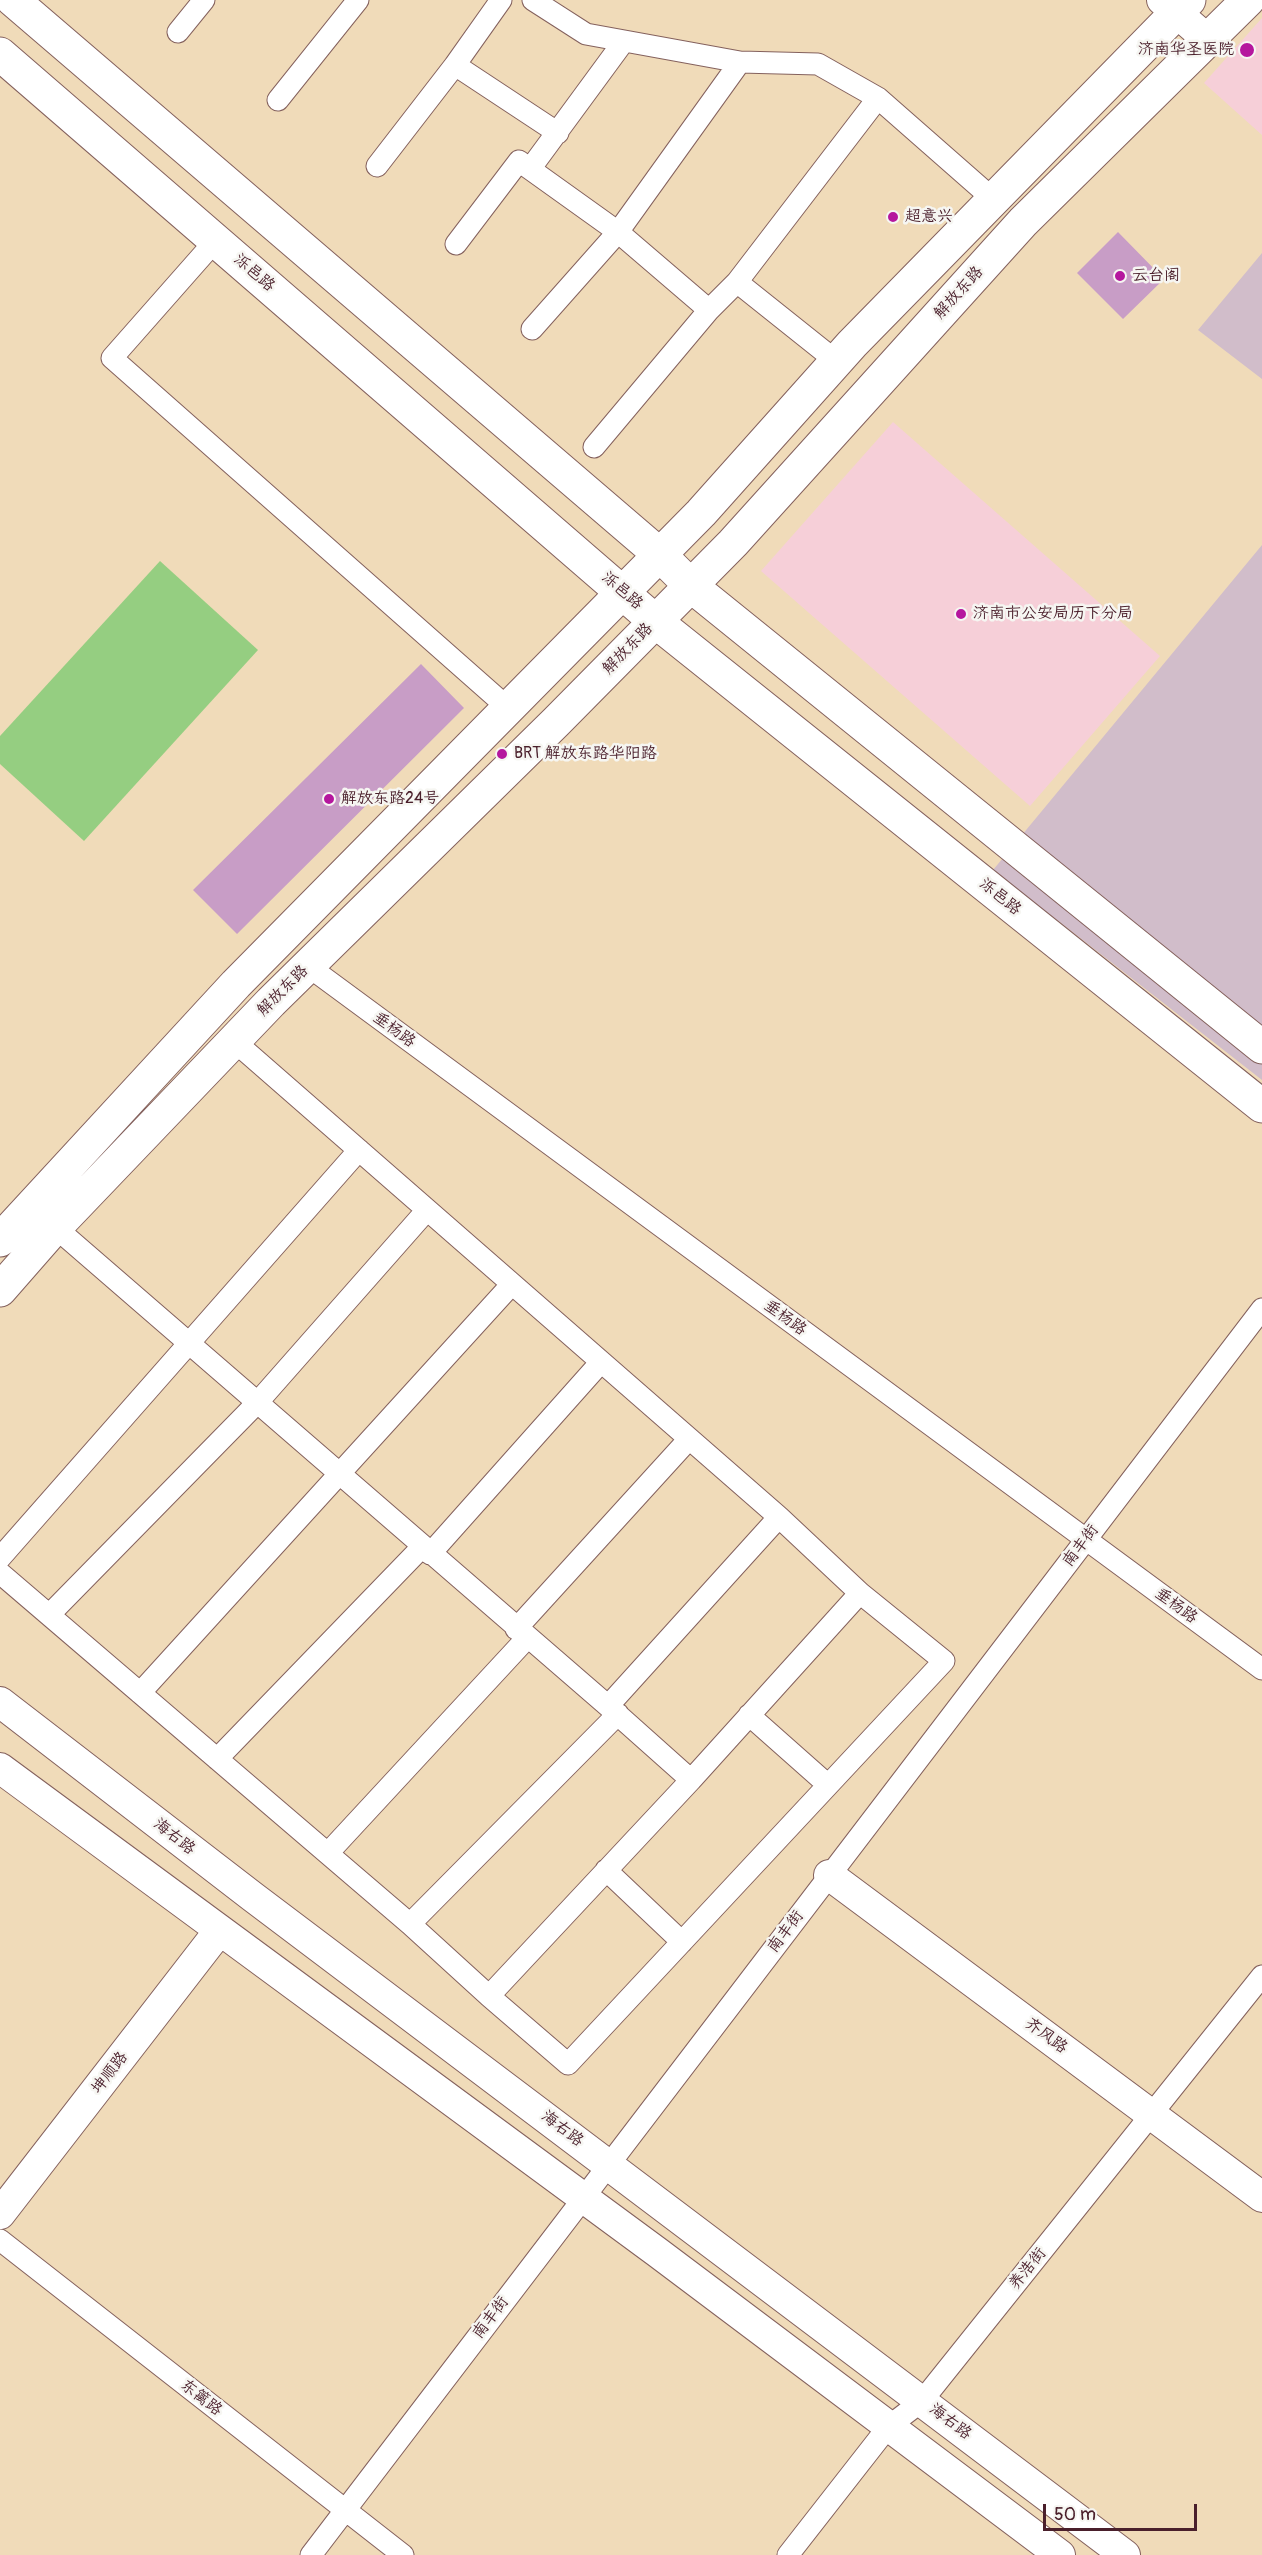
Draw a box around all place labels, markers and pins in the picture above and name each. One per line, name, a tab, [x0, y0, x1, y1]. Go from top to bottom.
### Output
place label: 济南华圣医院	[1138, 40, 1234, 60]
marker: 济南华圣医院	[1238, 41, 1256, 59]
place label: 超意兴	[905, 207, 953, 227]
marker: 超意兴	[886, 210, 900, 224]
place label: 云台阁	[1132, 266, 1180, 286]
marker: 云台阁	[1113, 269, 1127, 283]
place label: 济南市公安局历下分局	[973, 604, 1133, 624]
marker: 济南市公安局历下分局	[954, 607, 968, 621]
place label: BRT 解放东路华阳路	[514, 744, 657, 764]
marker: BRT 解放东路华阳路	[495, 747, 509, 761]
place label: 解放东路24号	[341, 789, 439, 809]
marker: 解放东路24号	[322, 792, 336, 806]

